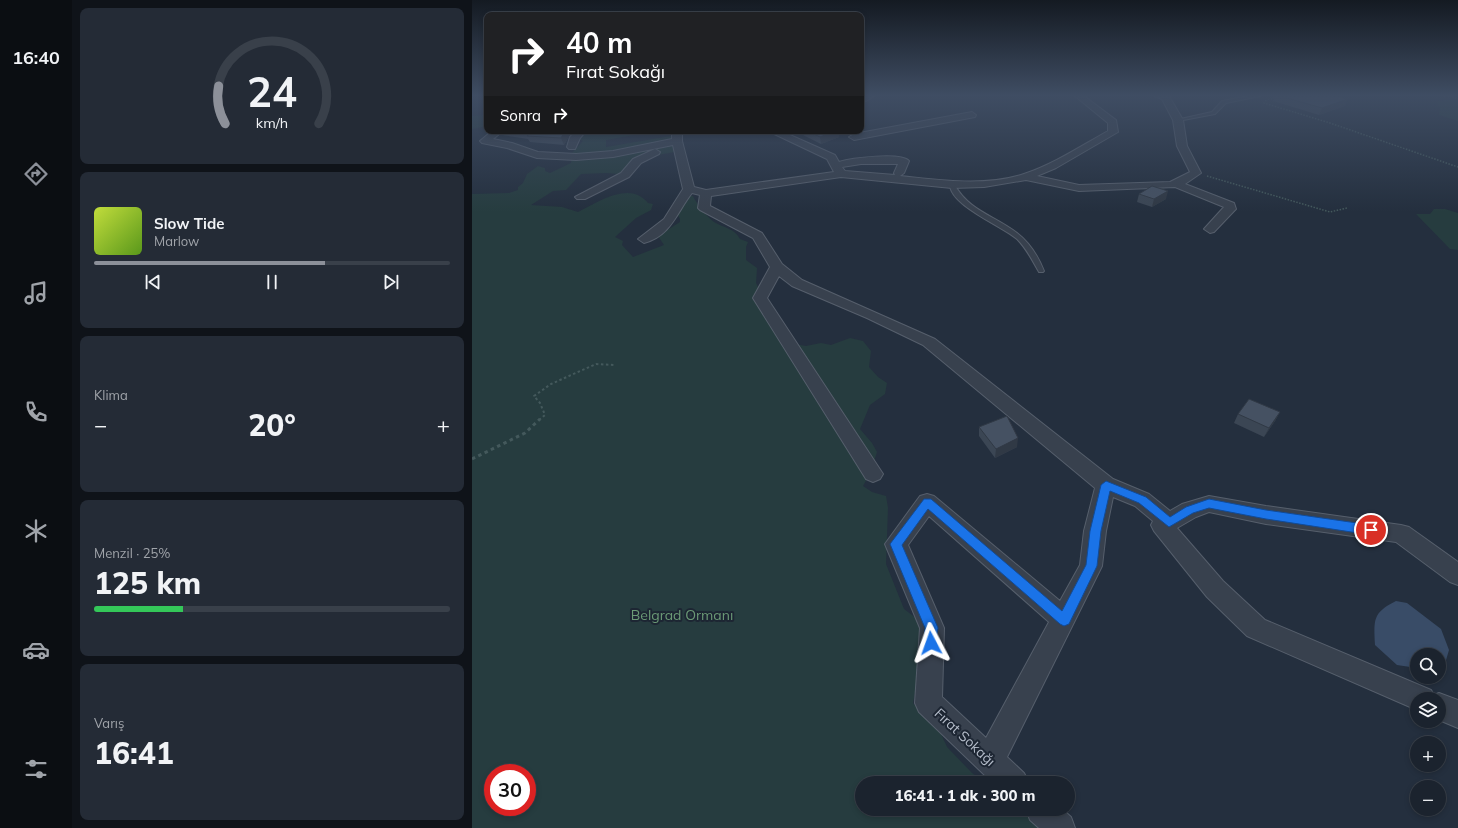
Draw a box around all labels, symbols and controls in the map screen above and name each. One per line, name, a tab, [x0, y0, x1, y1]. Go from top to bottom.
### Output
text: 40 m	[566, 25, 632, 60]
icon: right	[500, 28, 552, 80]
text: 16:40	[12, 46, 60, 69]
text: Fırat Sokağı	[566, 60, 665, 83]
text: 24	[247, 65, 297, 117]
icon: right	[549, 104, 571, 126]
text: Sonra	[500, 106, 541, 125]
text: km/h	[256, 114, 288, 132]
icon: directions	[22, 160, 50, 188]
text: Slow Tide	[154, 214, 224, 233]
text: Marlow	[154, 233, 199, 249]
icon: previous	[142, 271, 164, 293]
icon: pause	[261, 271, 283, 293]
icon: next	[380, 271, 402, 293]
icon: music	[22, 279, 50, 307]
text: Klima	[94, 387, 128, 403]
icon: phone	[22, 398, 50, 426]
text: 20°	[248, 406, 296, 444]
text: −	[94, 411, 107, 439]
text: +	[437, 411, 450, 439]
pin	[1354, 513, 1388, 547]
icon: climate	[22, 517, 50, 545]
icon: arrive	[1360, 519, 1382, 541]
text: Menzil · 25%	[94, 545, 170, 561]
text: 125 km	[94, 564, 201, 602]
park label: Belgrad Ormanı	[631, 606, 733, 624]
position arrow	[910, 622, 952, 664]
icon: car	[22, 636, 50, 664]
map controls	[1410, 648, 1446, 816]
button: search	[1410, 648, 1446, 684]
button: layers	[1410, 692, 1446, 728]
street label: Fırat Sokağı	[931, 704, 999, 770]
text: Varış	[94, 715, 124, 731]
text: 16:41	[94, 734, 174, 772]
button: +	[1410, 736, 1446, 772]
icon: filters	[22, 755, 50, 783]
speed limit sign: 30	[484, 764, 536, 816]
button: −	[1410, 780, 1446, 816]
text: 16:41 · 1 dk · 300 m	[895, 786, 1035, 805]

